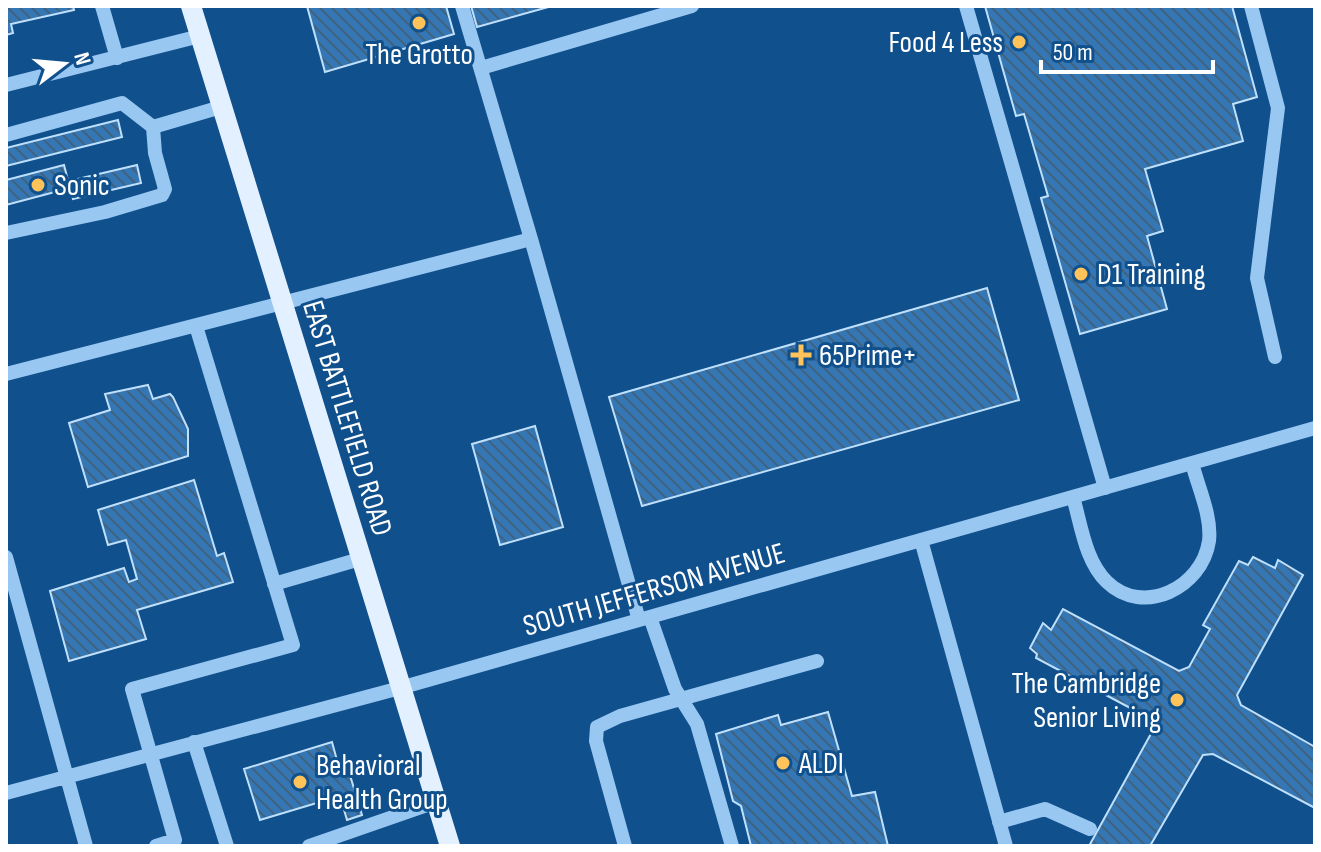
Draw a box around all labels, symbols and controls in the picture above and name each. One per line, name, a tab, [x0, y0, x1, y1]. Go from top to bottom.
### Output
marker: The Grotto	[410, 14, 428, 32]
north arrow	[24, 24, 104, 104]
scale bar	[1041, 24, 1213, 74]
place label: Food 4 Less	[889, 25, 1003, 61]
marker: Food 4 Less	[1010, 33, 1028, 51]
place label: The Grotto	[365, 37, 473, 73]
text: 50 m	[1053, 38, 1093, 67]
text: N	[67, 50, 96, 68]
place label: Sonic	[54, 168, 110, 204]
marker: Sonic	[29, 176, 47, 194]
place label: D1 Training	[1097, 257, 1206, 293]
marker: D1 Training	[1072, 265, 1090, 283]
street label: EAST BATTLEFIELD ROAD	[294, 296, 400, 540]
place label: 65Prime+	[819, 338, 917, 374]
marker: 65Prime+	[790, 344, 812, 366]
street label: SOUTH JEFFERSON AVENUE	[519, 535, 789, 645]
place label: The Cambridge Senior Living	[1012, 666, 1161, 736]
marker: The Cambridge Senior Living	[1168, 691, 1186, 709]
place label: ALDI	[798, 746, 844, 782]
place label: Behavioral Health Group	[316, 748, 448, 818]
marker: ALDI	[774, 754, 792, 772]
marker: Behavioral Health Group	[291, 773, 309, 791]

